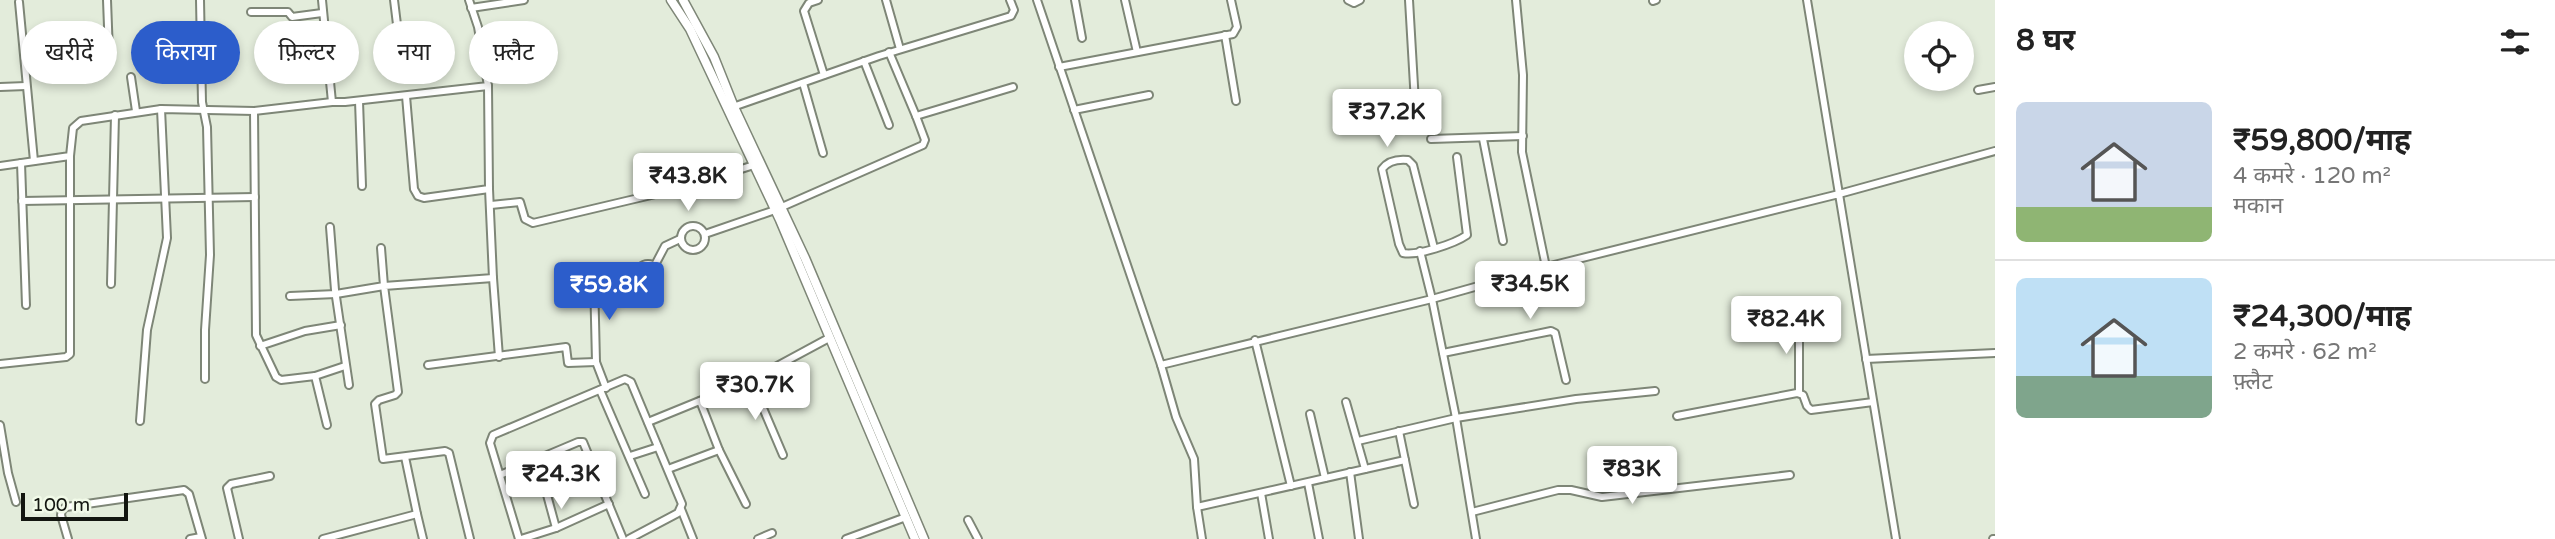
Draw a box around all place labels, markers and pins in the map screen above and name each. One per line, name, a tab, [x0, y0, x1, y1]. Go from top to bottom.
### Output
pin: ₹37.2K	[1330, 90, 1444, 149]
pin: ₹43.8K	[631, 154, 745, 213]
pin: ₹59.8K	[552, 262, 666, 322]
pin: ₹34.5K	[1473, 262, 1587, 321]
pin: ₹82.4K	[1729, 296, 1843, 356]
pin: ₹30.7K	[698, 362, 812, 422]
pin: ₹83K	[1591, 447, 1673, 506]
pin: ₹24.3K	[504, 452, 618, 511]

